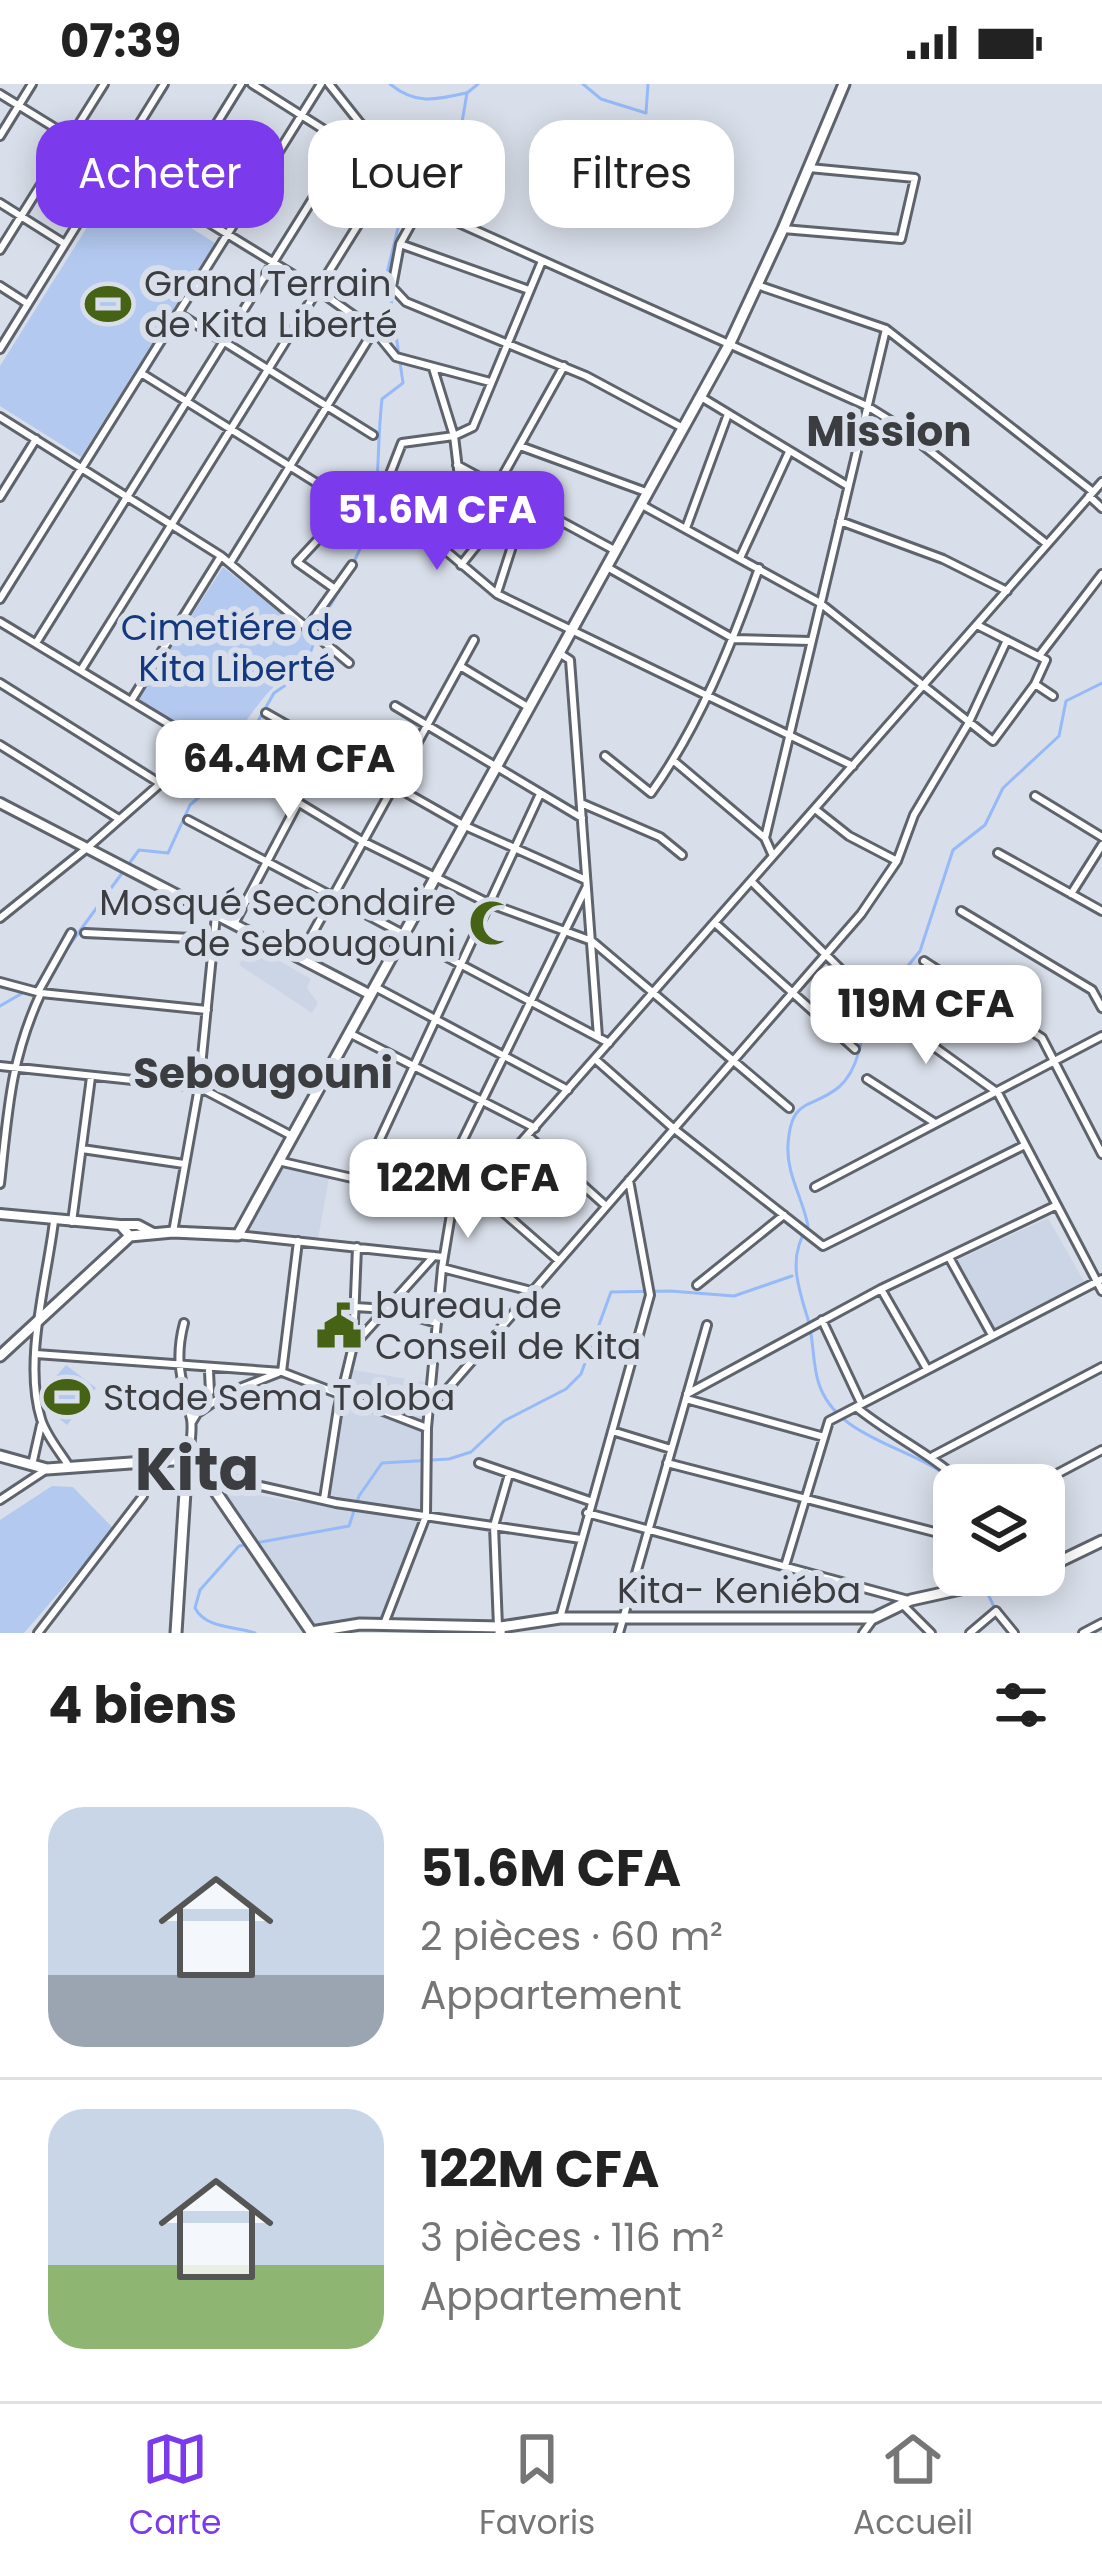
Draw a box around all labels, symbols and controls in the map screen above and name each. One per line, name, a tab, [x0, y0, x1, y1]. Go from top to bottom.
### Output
text: 07:39	[60, 10, 181, 73]
chip: Acheter	[36, 120, 284, 228]
chip: Louer	[308, 120, 505, 228]
chip: Filtres	[529, 120, 734, 228]
place label: Grand Terrain de Kita Liberté	[144, 258, 398, 350]
sports icon: Grand Terrain de Kita Liberté	[83, 279, 133, 329]
district label: Mission	[806, 402, 972, 461]
pin: 51.6M CFA	[300, 471, 574, 573]
text: 51.6M CFA	[337, 482, 537, 537]
park label: Cimetiére de Kita Liberté	[121, 602, 353, 694]
pin: 64.4M CFA	[152, 720, 426, 822]
text: 64.4M CFA	[183, 731, 395, 786]
place label: Mosqué Secondaire de Sebougouni	[99, 877, 456, 969]
mosque icon: Mosqué Secondaire de Sebougouni	[467, 898, 517, 948]
pin: 119M CFA	[802, 965, 1050, 1067]
text: 119M CFA	[837, 976, 1015, 1031]
district label: Sebougouni	[133, 1044, 393, 1103]
pin: 122M CFA	[344, 1139, 592, 1241]
text: 122M CFA	[376, 1150, 560, 1205]
place label: bureau de Conseil de Kita	[375, 1280, 641, 1372]
public building icon: bureau de Conseil de Kita	[314, 1301, 364, 1351]
sports icon: Stade Sema Toloba	[42, 1372, 92, 1422]
place label: Stade Sema Toloba	[103, 1372, 455, 1423]
district label: Kita	[135, 1427, 259, 1511]
map controls	[933, 1464, 1065, 1596]
button: layers	[933, 1464, 1065, 1596]
street label: Kita- Keniéba	[617, 1565, 861, 1616]
text: 4 biens	[48, 1669, 237, 1741]
icon: filters	[988, 1672, 1054, 1738]
text: 51.6M CFA	[420, 1832, 681, 1904]
icon: home	[144, 1855, 288, 1999]
text: 2 pièces · 60 m²	[420, 1909, 723, 1964]
text: Appartement	[420, 1968, 682, 2023]
text: 122M CFA	[420, 2133, 659, 2205]
icon: home	[144, 2157, 288, 2301]
text: 3 pièces · 116 m²	[420, 2210, 724, 2265]
text: Appartement	[420, 2269, 682, 2324]
tab: Carte	[129, 2426, 221, 2548]
tab: Favoris	[479, 2426, 595, 2548]
tab: Accueil	[853, 2426, 973, 2548]

